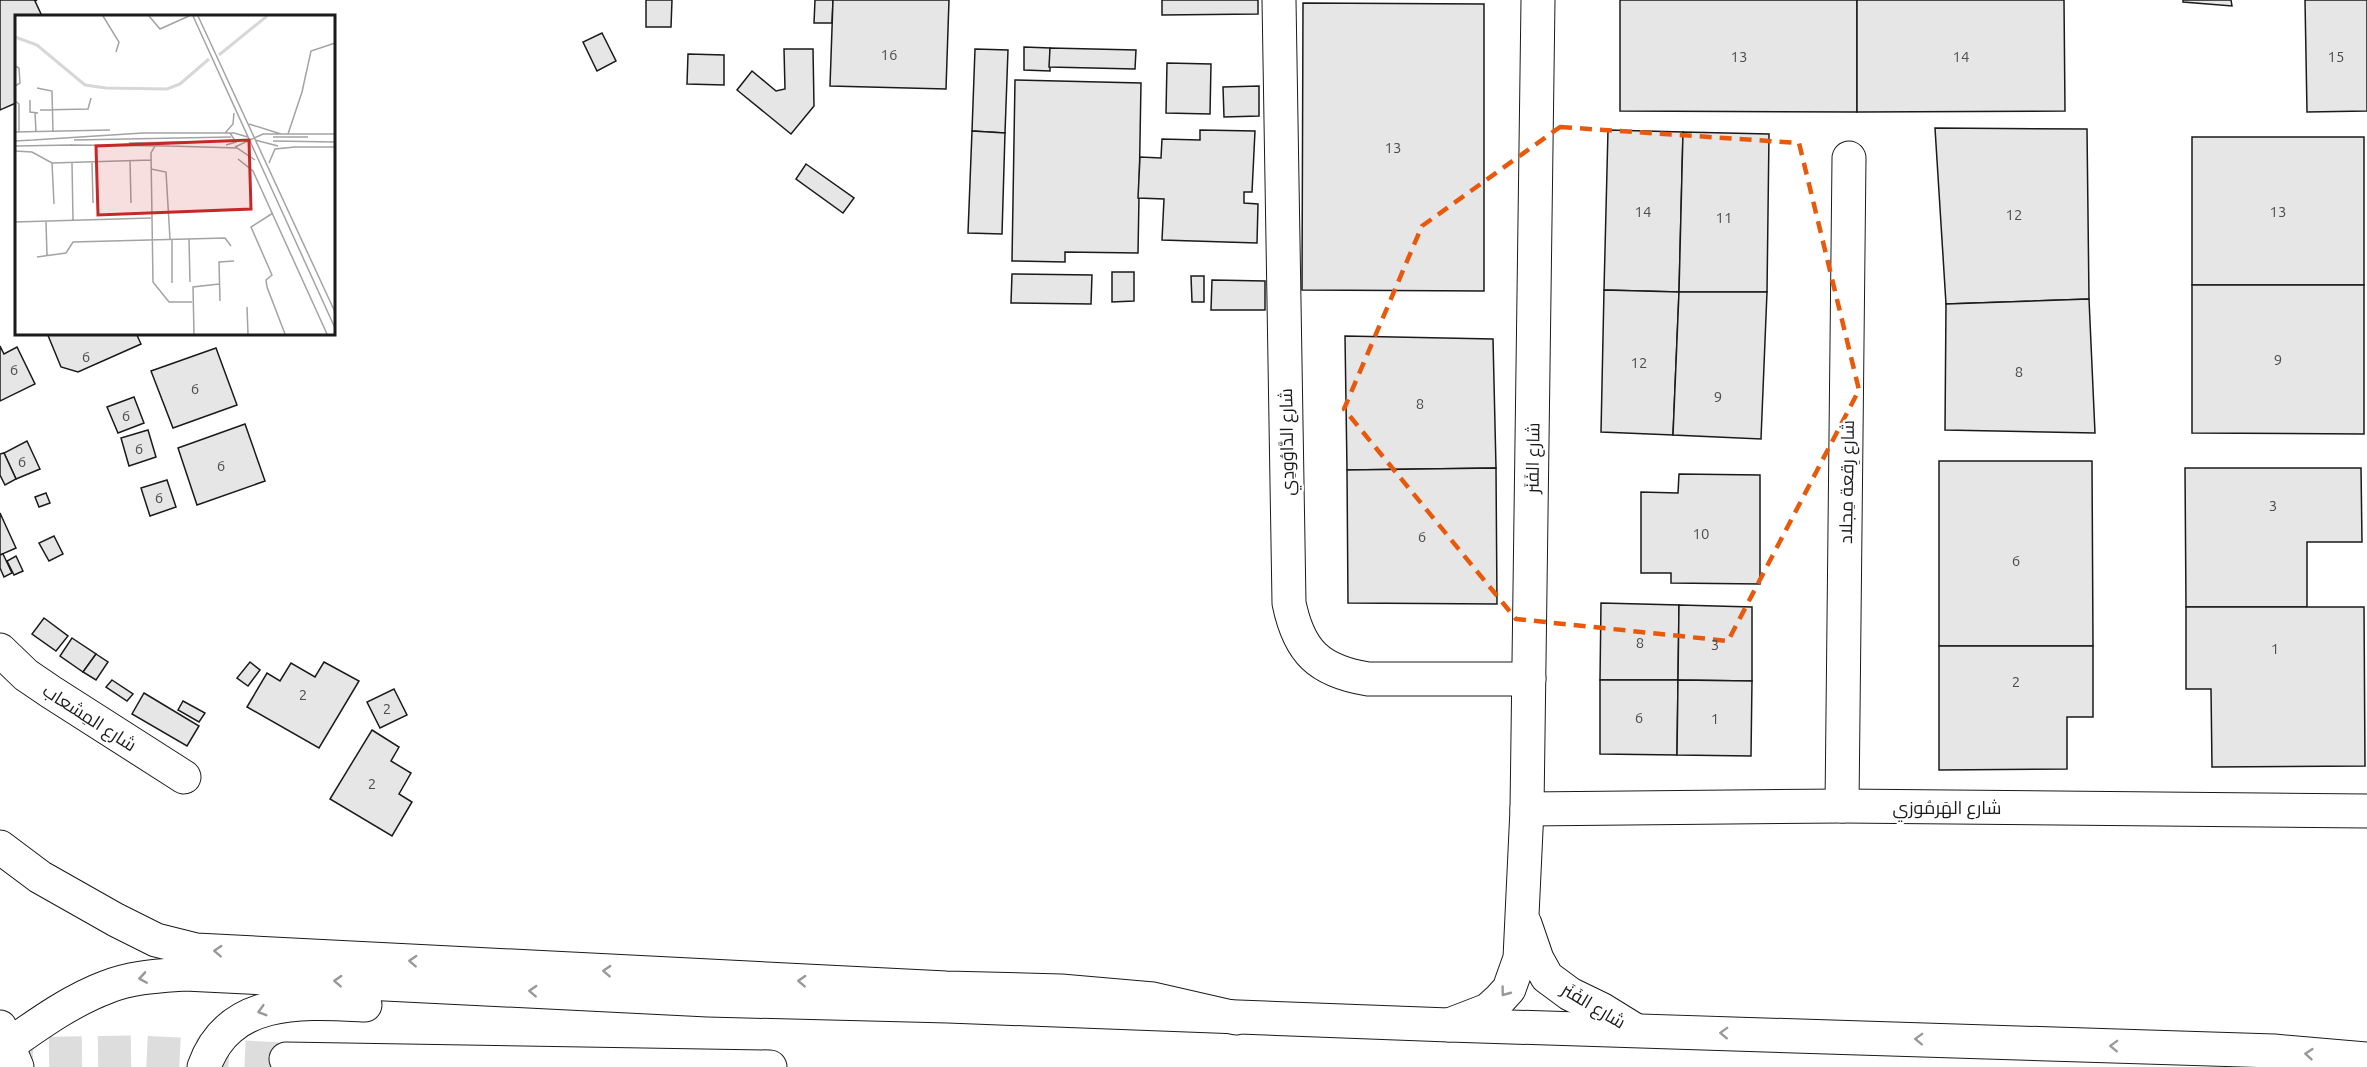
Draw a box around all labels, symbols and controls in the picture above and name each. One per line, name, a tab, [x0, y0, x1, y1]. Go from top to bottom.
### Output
inset map	[15, 15, 334, 334]
house number: 16	[881, 46, 897, 63]
house number: 13	[1731, 48, 1747, 65]
house number: 14	[1953, 48, 1969, 65]
house number: 15	[2328, 48, 2344, 65]
house number: 13	[1385, 139, 1401, 156]
house number: 14	[1635, 203, 1651, 220]
house number: 13	[2270, 203, 2286, 220]
house number: 12	[2006, 206, 2022, 223]
house number: 11	[1716, 209, 1732, 226]
house number: 6	[82, 348, 90, 365]
house number: 9	[2274, 351, 2282, 368]
house number: 12	[1631, 354, 1647, 371]
house number: 6	[10, 361, 18, 378]
house number: 8	[2015, 363, 2023, 380]
house number: 6	[191, 380, 199, 397]
street label: شارع الدَّاوُودِي	[1275, 388, 1302, 496]
house number: 9	[1714, 388, 1722, 405]
house number: 8	[1416, 395, 1424, 412]
house number: 6	[122, 407, 130, 424]
street label: شارع رِقعة مِجلاد	[1835, 420, 1860, 544]
street label: شارع الفَنَر	[1521, 422, 1546, 495]
house number: 6	[135, 440, 143, 457]
house number: 6	[18, 453, 26, 470]
house number: 6	[217, 457, 225, 474]
house number: 6	[155, 489, 163, 506]
house number: 3	[2269, 497, 2277, 514]
house number: 10	[1693, 525, 1709, 542]
house number: 6	[1418, 528, 1426, 545]
house number: 6	[2012, 552, 2020, 569]
house number: 8	[1636, 634, 1644, 651]
house number: 3	[1711, 636, 1719, 653]
house number: 1	[2271, 640, 2279, 657]
house number: 2	[2012, 673, 2020, 690]
street label: شارع المِشعاب	[38, 679, 140, 757]
house number: 2	[299, 686, 307, 703]
house number: 2	[383, 700, 391, 717]
house number: 6	[1635, 709, 1643, 726]
house number: 1	[1711, 710, 1719, 727]
house number: 2	[368, 775, 376, 792]
street label: شارع الهَرمُوزي	[1893, 797, 2001, 822]
one-way arrow	[213, 945, 222, 958]
one-way arrow	[408, 955, 417, 968]
one-way arrow	[603, 964, 612, 977]
one-way arrow	[139, 972, 148, 984]
one-way arrow	[798, 974, 807, 987]
one-way arrow	[333, 975, 342, 988]
street label: شارع الفَنَر	[1556, 978, 1630, 1034]
one-way arrow	[528, 985, 537, 998]
one-way arrow	[1501, 985, 1512, 996]
one-way arrow	[257, 1004, 268, 1016]
one-way arrow	[1720, 1027, 1729, 1039]
one-way arrow	[1915, 1033, 1924, 1046]
one-way arrow	[2109, 1040, 2118, 1052]
one-way arrow	[2304, 1048, 2313, 1061]

